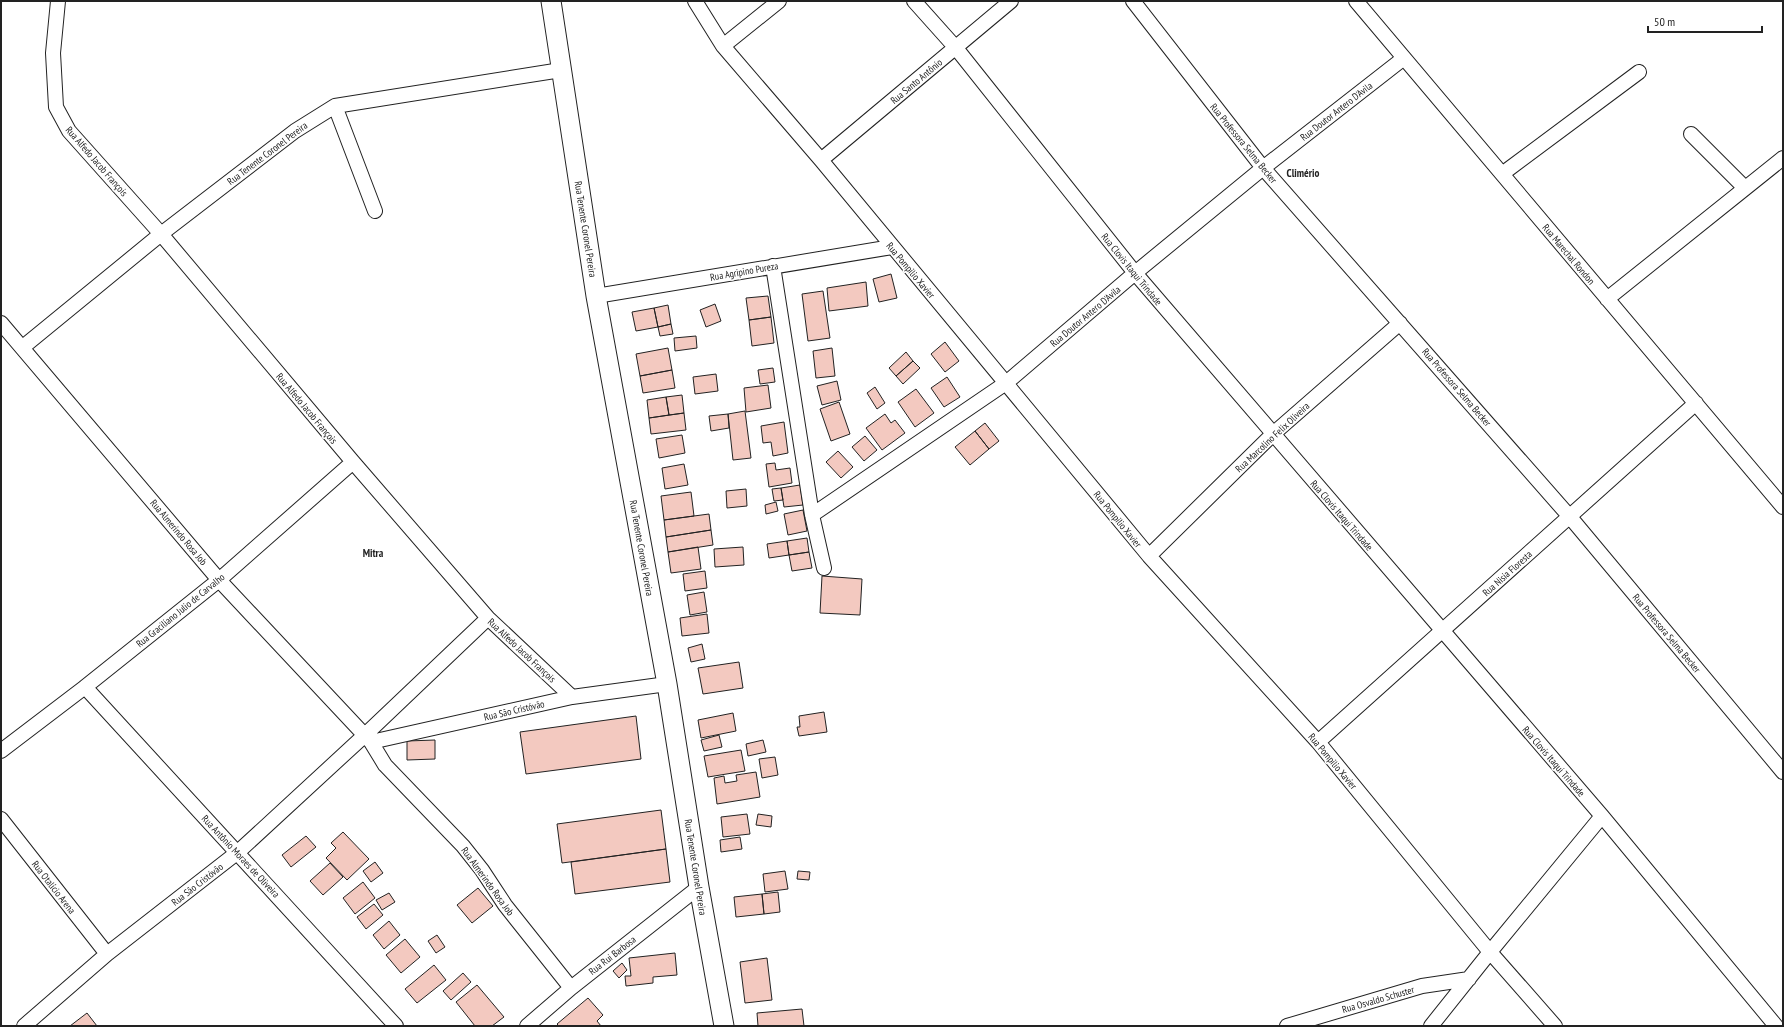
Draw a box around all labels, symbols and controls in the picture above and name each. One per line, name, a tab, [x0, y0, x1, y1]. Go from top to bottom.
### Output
scale bar	[1648, 8, 1762, 34]
text: 50 m	[1654, 14, 1675, 29]
street label: Rua Santo Antônio	[888, 56, 945, 107]
street label: Rua Doutor Antero D'Avila	[1297, 79, 1375, 144]
street label: Rua Professora Selma Becker	[1207, 101, 1280, 186]
street label: Rua Tenente Coronel Pereira	[225, 119, 310, 188]
street label: Rua Alfedo Jacob François	[63, 124, 131, 199]
district label: Climério	[1287, 166, 1319, 180]
street label: Rua Tenente Coronel Pereira	[571, 180, 600, 278]
street label: Rua Marechal Rondon	[1540, 221, 1598, 287]
street label: Rua Clovis Itaqui Trindade	[1098, 230, 1165, 308]
street label: Rua Pompilio Xavier	[883, 240, 938, 301]
street label: Rua Agripino Pureza	[709, 259, 779, 284]
street label: Rua Doutor Antero D'Avila	[1047, 283, 1123, 350]
street label: Rua Professora Selma Becker	[1419, 346, 1494, 429]
street label: Rua Alfedo Jacob François	[273, 370, 340, 447]
street label: Rua Marcolino Felix Oliveira	[1232, 400, 1312, 475]
street label: Rua Clovis Itaqui Trindade	[1307, 477, 1376, 553]
street label: Rua Pompilio Xavier	[1091, 488, 1145, 551]
street label: Rua Almerindo Rosa Job	[147, 497, 210, 568]
street label: Rua Tenente Coronel Pereira	[627, 499, 656, 597]
district label: Mitra	[363, 546, 384, 560]
street label: Rua Nisia Floresta	[1480, 548, 1535, 599]
street label: Rua Graciliano Julio de Carvalho	[133, 571, 227, 650]
street label: Rua Professora Selma Becker	[1630, 591, 1704, 676]
street label: Rua Alfedo Jacob François	[485, 615, 559, 686]
street label: Rua São Cristóvão	[483, 697, 546, 724]
street label: Rua Clovis Itaqui Trindade	[1519, 723, 1588, 799]
street label: Rua Pompilio Xavier	[1305, 731, 1360, 792]
street label: Rua Antônio Moraes de Oliveira	[199, 812, 282, 901]
street label: Rua Tenente Coronel Pereira	[681, 818, 710, 916]
street label: Rua Almerindo Rosa Job	[458, 844, 517, 918]
street label: Rua Otalício Arena	[29, 858, 78, 916]
street label: Rua São Cristóvão	[169, 860, 226, 909]
street label: Rua Rui Barbosa	[586, 933, 638, 978]
street label: Rua Osvaldo Schuster	[1340, 983, 1416, 1016]

